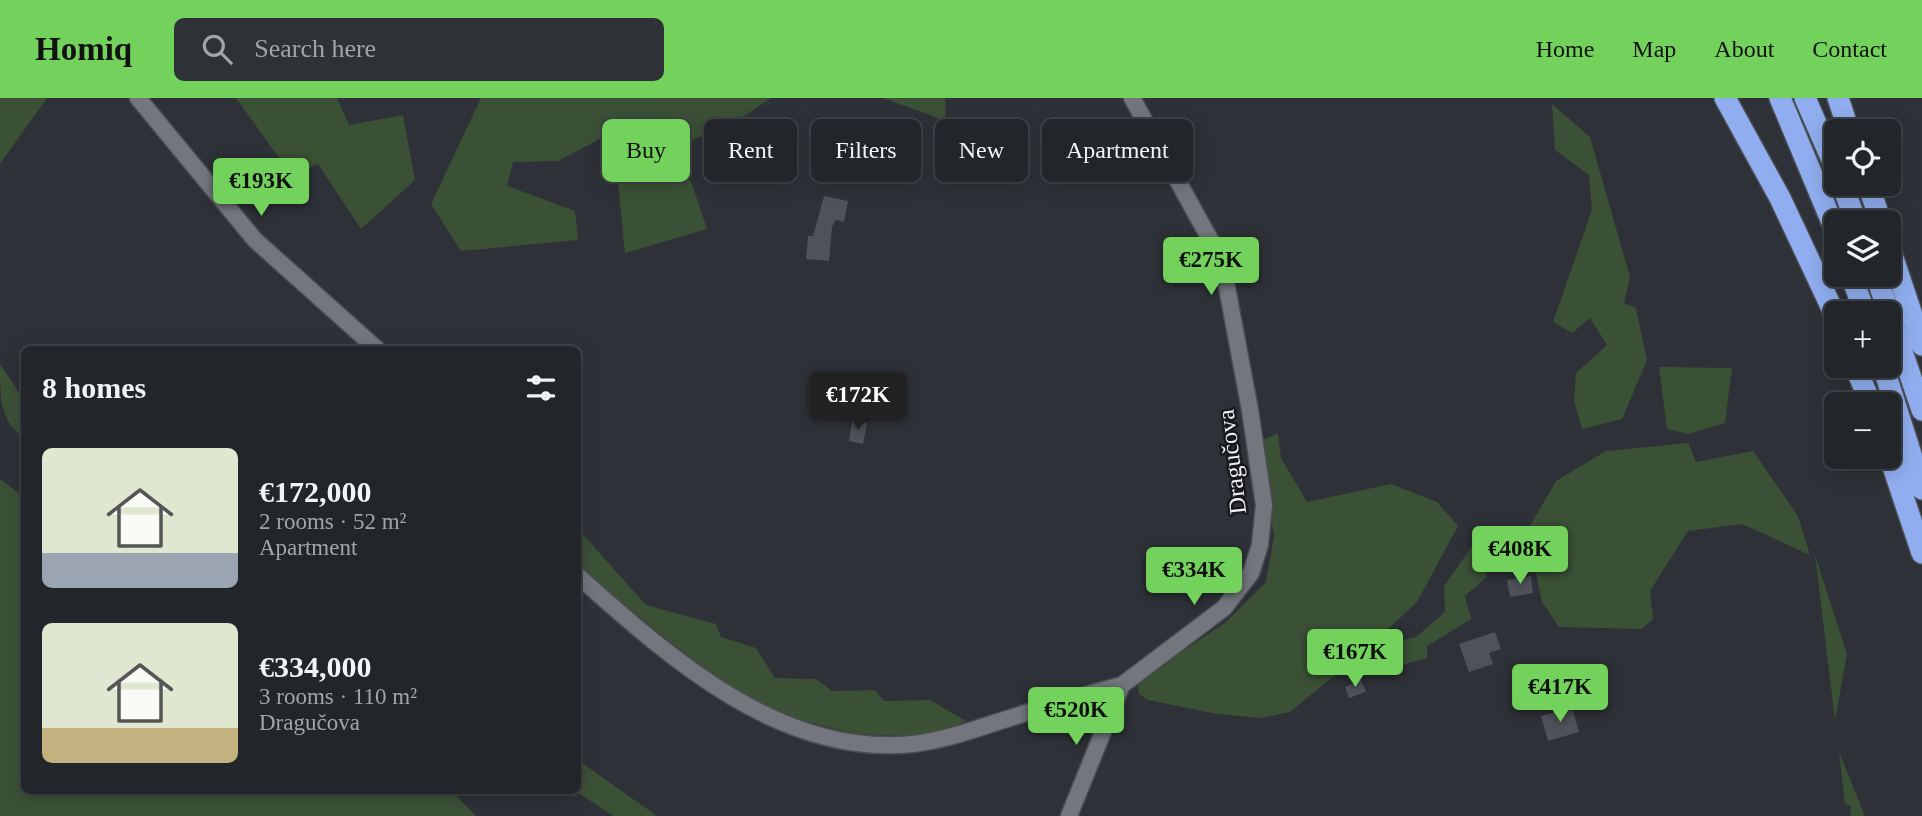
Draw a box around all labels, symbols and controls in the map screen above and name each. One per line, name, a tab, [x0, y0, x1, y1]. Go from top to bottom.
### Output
search box	[174, 18, 664, 81]
icon: search	[198, 30, 236, 68]
text: Homiq	[35, 31, 132, 67]
text: Search here	[254, 34, 376, 63]
text: Home	[1536, 36, 1594, 62]
text: Map	[1632, 36, 1676, 62]
text: About	[1714, 36, 1774, 62]
text: Contact	[1812, 36, 1887, 62]
chip: Buy	[602, 119, 690, 182]
chip: Rent	[704, 119, 797, 182]
chip: Filters	[811, 119, 921, 182]
chip: New	[935, 119, 1028, 182]
chip: Apartment	[1042, 119, 1193, 182]
map controls	[1824, 119, 1901, 469]
button: locate	[1824, 119, 1901, 196]
pin: €193K	[212, 158, 310, 218]
text: €193K	[229, 168, 293, 193]
button: layers	[1824, 210, 1901, 287]
pin: €275K	[1162, 238, 1260, 297]
text: €275K	[1179, 247, 1243, 272]
button: +	[1824, 301, 1901, 378]
icon: filters	[522, 369, 560, 407]
text: 8 homes	[42, 371, 146, 404]
pin: €172K	[809, 372, 907, 432]
text: €172K	[826, 382, 890, 407]
button: −	[1824, 392, 1901, 469]
street label: Dragučova	[1213, 408, 1251, 516]
text: €172,000	[259, 475, 372, 508]
icon: home	[98, 476, 182, 560]
text: 2 rooms · 52 m²	[259, 509, 406, 534]
pin: €408K	[1471, 526, 1569, 586]
text: Apartment	[259, 535, 357, 560]
text: €408K	[1488, 536, 1552, 561]
pin: €334K	[1145, 547, 1243, 607]
text: €334K	[1162, 557, 1226, 582]
pin: €167K	[1306, 630, 1404, 689]
text: €167K	[1323, 639, 1387, 664]
text: €334,000	[259, 650, 372, 683]
icon: home	[98, 651, 182, 735]
pin: €417K	[1511, 664, 1609, 724]
text: €417K	[1528, 674, 1592, 699]
text: 3 rooms · 110 m²	[259, 684, 417, 709]
pin: €520K	[1027, 688, 1125, 747]
text: €520K	[1044, 697, 1108, 722]
text: Dragučova	[259, 710, 360, 735]

